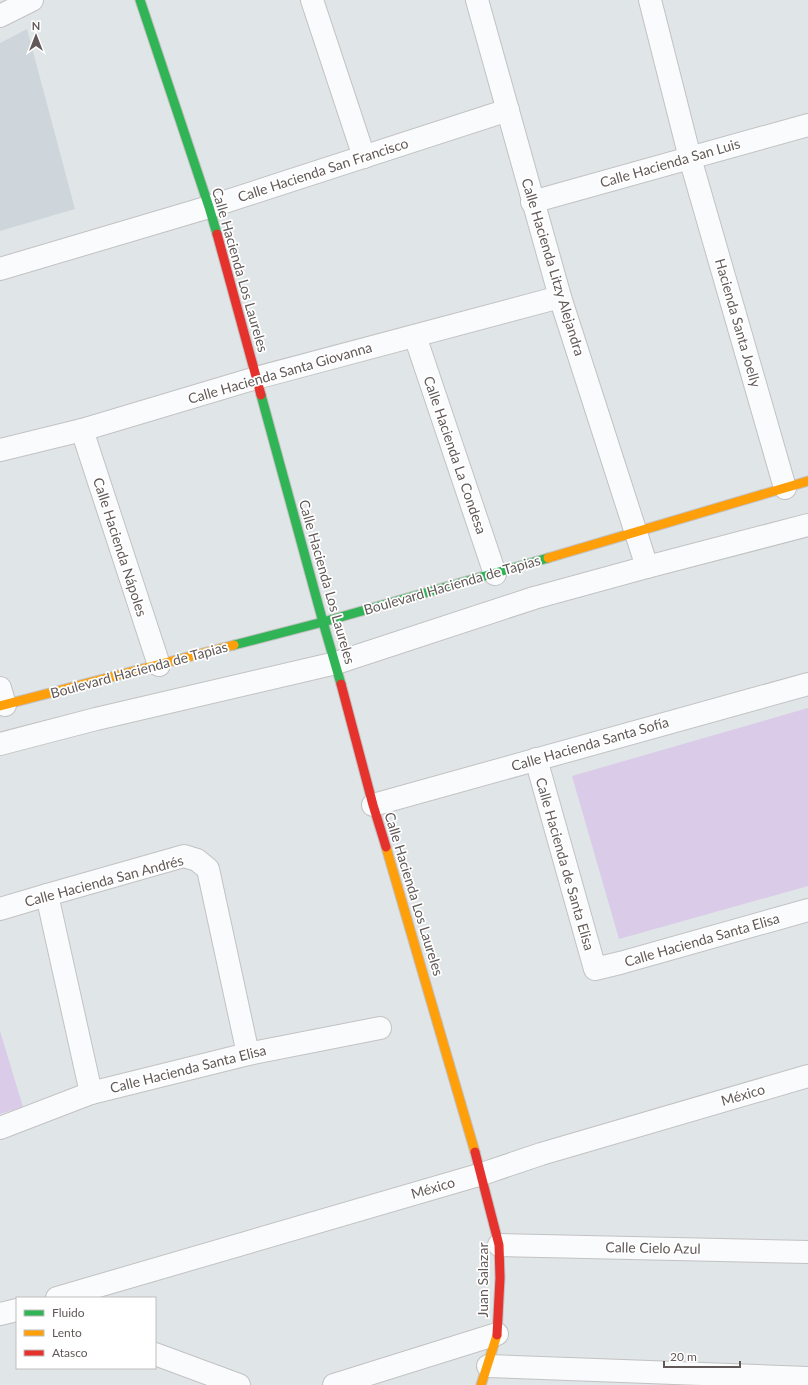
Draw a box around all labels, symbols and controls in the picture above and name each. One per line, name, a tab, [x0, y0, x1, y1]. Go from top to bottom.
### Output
north arrow	[16, 16, 56, 56]
text: N	[32, 19, 40, 32]
street label: Calle Hacienda San Francisco	[235, 134, 410, 205]
street label: Calle Hacienda San Luis	[598, 134, 742, 191]
street label: Calle Hacienda Litzy Alejandra	[518, 176, 589, 358]
street label: Calle Hacienda Los Laureles	[209, 186, 272, 354]
street label: Hacienda Santa Joelly	[712, 256, 765, 390]
street label: Calle Hacienda Santa Giovanna	[186, 338, 374, 407]
street label: Calle Hacienda La Condesa	[420, 374, 491, 536]
street label: Calle Hacienda Nápoles	[90, 475, 151, 618]
street label: Calle Hacienda Los Laureles	[296, 498, 359, 666]
street label: Boulevard Hacienda de Tapias	[362, 551, 542, 618]
street label: Boulevard Hacienda de Tapias	[48, 638, 229, 701]
street label: Calle Hacienda Santa Sofía	[509, 713, 671, 774]
street label: Calle Hacienda de Santa Elisa	[533, 775, 598, 952]
street label: Calle Hacienda Los Laureles	[381, 810, 447, 978]
street label: Calle Hacienda San Andrés	[23, 851, 185, 910]
street label: Calle Hacienda Santa Elisa	[622, 909, 781, 970]
street label: Calle Hacienda Santa Elisa	[108, 1041, 268, 1096]
street label: México	[719, 1080, 767, 1109]
street label: México	[409, 1173, 457, 1202]
street label: Calle Cielo Azul	[605, 1238, 701, 1257]
street label: Juan Salazar	[474, 1243, 491, 1317]
legend	[16, 1297, 156, 1369]
text: Fluido	[52, 1305, 85, 1320]
text: Lento	[52, 1325, 82, 1340]
scale bar	[664, 1343, 740, 1369]
text: Atasco	[52, 1345, 88, 1360]
text: 20 m	[670, 1349, 697, 1364]

